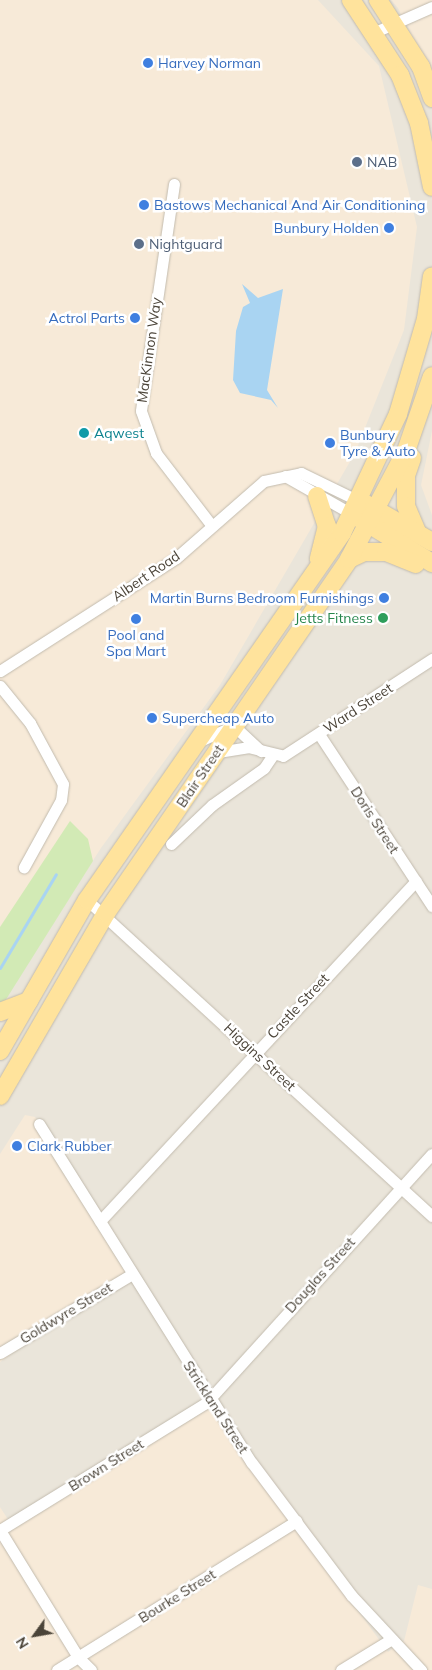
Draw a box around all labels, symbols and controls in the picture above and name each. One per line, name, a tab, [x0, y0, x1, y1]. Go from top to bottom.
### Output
place label: Harvey Norman	[158, 55, 261, 71]
marker: Harvey Norman	[142, 57, 154, 69]
place label: NAB	[367, 154, 397, 170]
marker: NAB	[351, 156, 363, 168]
place label: Bastows Mechanical And Air Conditioning	[154, 197, 425, 213]
marker: Bastows Mechanical And Air Conditioning	[138, 199, 150, 211]
place label: Bunbury Holden	[274, 220, 379, 236]
marker: Bunbury Holden	[383, 222, 395, 234]
place label: Nightguard	[149, 236, 223, 252]
marker: Nightguard	[133, 238, 145, 250]
street label: MacKinnon Way	[133, 296, 165, 404]
place label: Actrol Parts	[48, 310, 125, 326]
marker: Actrol Parts	[129, 312, 141, 324]
place label: Aqwest	[94, 425, 144, 441]
marker: Aqwest	[78, 427, 90, 439]
place label: Bunbury Tyre & Auto	[340, 427, 415, 460]
marker: Bunbury Tyre & Auto	[324, 437, 336, 449]
street label: Albert Road	[109, 547, 183, 605]
place label: Martin Burns Bedroom Furnishings	[150, 590, 374, 606]
marker: Martin Burns Bedroom Furnishings	[378, 592, 390, 604]
place label: Jetts Fitness	[295, 610, 373, 626]
marker: Jetts Fitness	[377, 612, 389, 624]
marker: Pool and Spa Mart	[130, 613, 142, 625]
place label: Pool and Spa Mart	[106, 627, 166, 660]
street label: Ward Street	[320, 679, 396, 737]
place label: Supercheap Auto	[162, 710, 274, 726]
marker: Supercheap Auto	[146, 712, 158, 724]
street label: Blair Street	[173, 741, 227, 811]
street label: Doris Street	[347, 783, 403, 857]
street label: Castle Street	[264, 970, 332, 1042]
street label: Higgins Street	[221, 1020, 299, 1094]
place label: Clark Rubber	[27, 1138, 112, 1154]
marker: Clark Rubber	[11, 1140, 23, 1152]
street label: Douglas Street	[282, 1234, 358, 1316]
street label: Goldwyre Street	[17, 1279, 115, 1347]
street label: Strickland Street	[180, 1358, 252, 1456]
street label: Brown Street	[65, 1435, 147, 1495]
street label: Bourke Street	[135, 1566, 219, 1626]
north arrow	[10, 1610, 60, 1660]
text: N	[12, 1634, 33, 1652]

